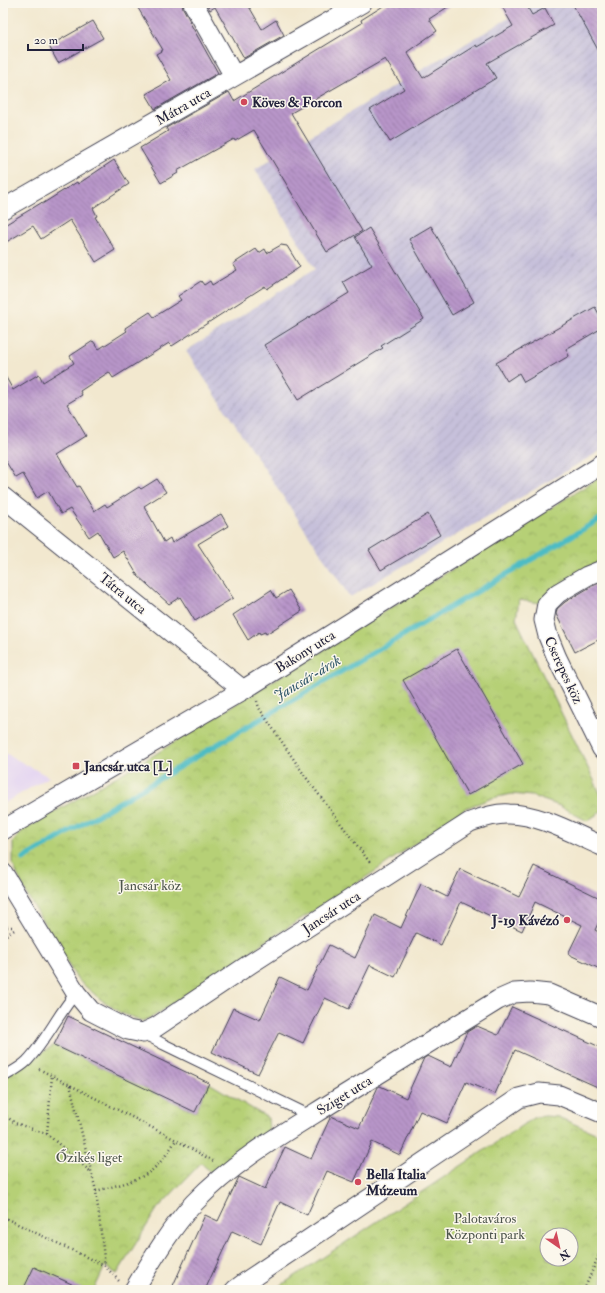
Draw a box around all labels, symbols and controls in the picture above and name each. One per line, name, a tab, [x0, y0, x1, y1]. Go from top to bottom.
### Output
scale bar	[28, 26, 83, 52]
text: 20 m	[34, 33, 59, 48]
street label: Mátra utca	[153, 84, 214, 129]
place label: Köves & Forcon	[252, 94, 343, 111]
marker: Köves & Forcon	[239, 97, 249, 107]
street label: Tátra utca	[96, 569, 150, 618]
street label: Bakony utca	[272, 626, 339, 677]
street label: Cserepes köz	[540, 634, 587, 707]
water label: Jancsár-árok	[270, 651, 344, 706]
place label: Jancsár utca [L]	[83, 758, 173, 776]
marker: Jancsár utca [L]	[71, 761, 81, 771]
park label: Jancsár köz	[118, 877, 182, 894]
street label: Jancsár utca	[298, 887, 364, 938]
place label: J-19 Kávézó	[491, 912, 559, 930]
marker: J-19 Kávézó	[562, 915, 572, 925]
street label: Sziget utca	[314, 1072, 375, 1119]
park label: Őzikés liget	[56, 1149, 123, 1166]
place label: Bella Italia Múzeum	[365, 1166, 427, 1199]
marker: Bella Italia Múzeum	[353, 1177, 363, 1187]
park label: Palotaváros Központi park	[445, 1210, 525, 1244]
north arrow	[539, 1227, 579, 1267]
text: N	[556, 1246, 573, 1264]

